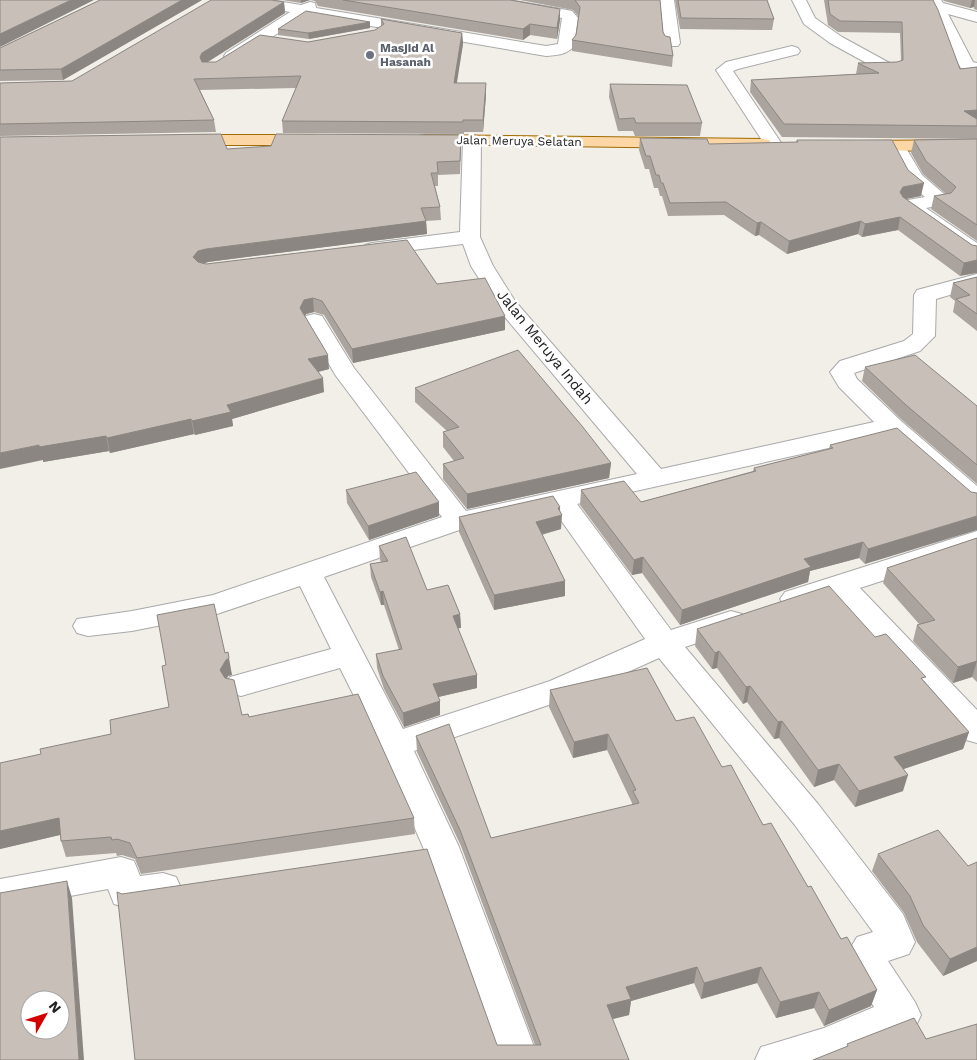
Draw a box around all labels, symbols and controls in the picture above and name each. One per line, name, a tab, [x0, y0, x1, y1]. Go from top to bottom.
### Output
place label: Masjid Al Hasanah	[380, 41, 434, 69]
marker: Masjid Al Hasanah	[364, 49, 376, 61]
street label: Jalan Meruya Selatan	[456, 133, 582, 149]
street label: Jalan Meruya Indah	[493, 286, 597, 408]
north arrow	[20, 990, 70, 1040]
text: N	[46, 998, 65, 1016]

